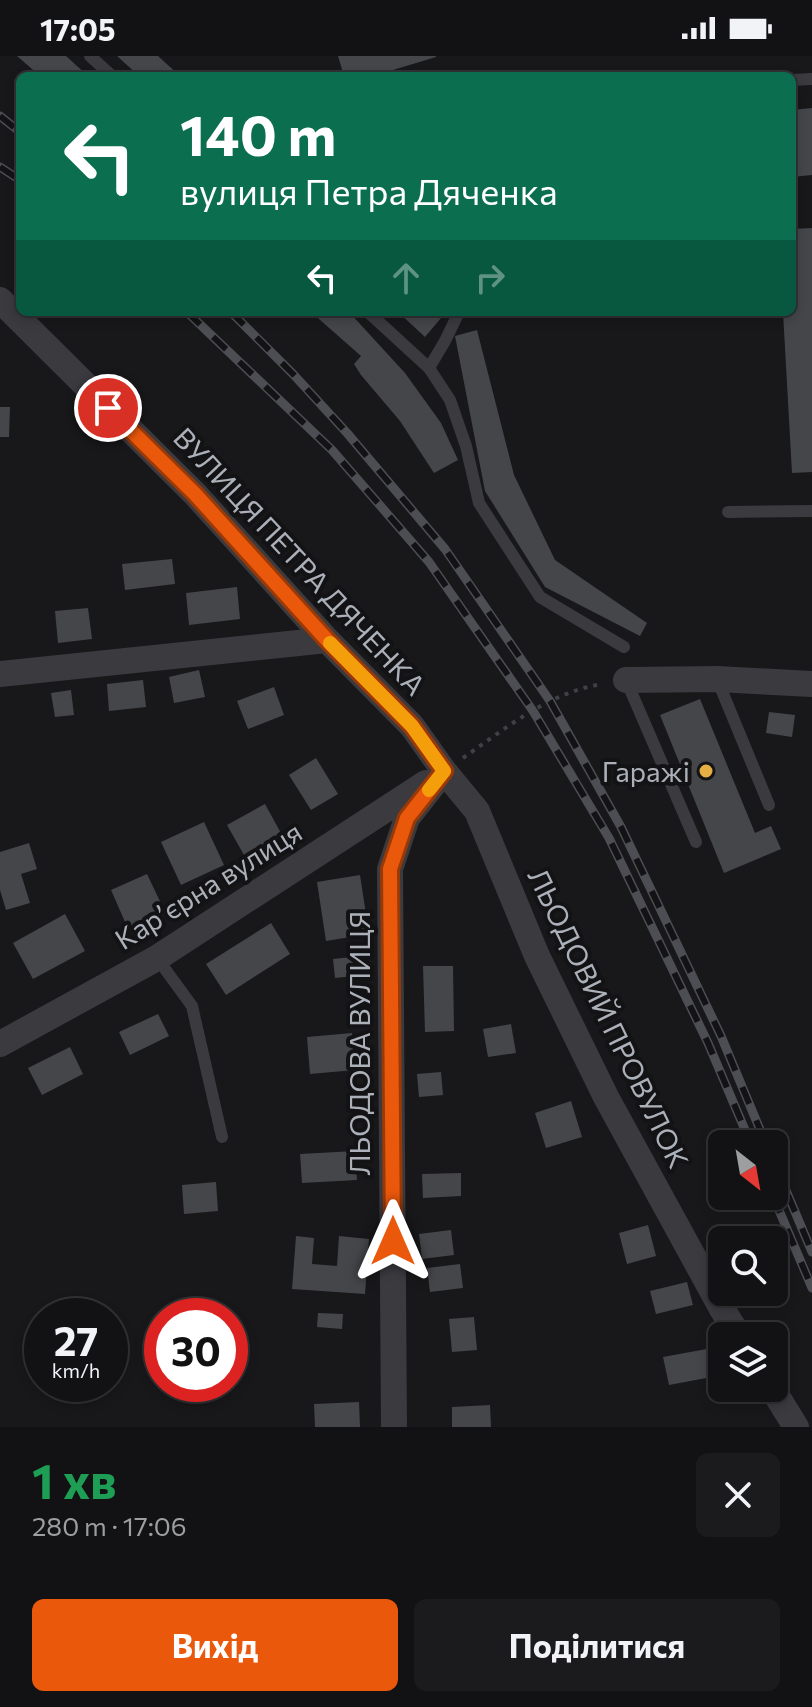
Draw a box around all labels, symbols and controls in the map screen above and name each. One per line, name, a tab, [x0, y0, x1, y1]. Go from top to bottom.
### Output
text: 17:05	[40, 10, 115, 47]
text: 140 m	[180, 99, 336, 168]
icon: left	[48, 104, 152, 208]
text: вулиця Петра Дяченка	[180, 168, 558, 212]
icon: left	[300, 256, 344, 300]
icon: ahead	[384, 256, 428, 300]
icon: right	[468, 256, 512, 300]
pin	[74, 374, 142, 442]
icon: arrive	[86, 386, 130, 430]
street label: ВУЛИЦЯ ПЕТРА ДЯЧЕНКА	[167, 420, 433, 702]
place label: Гаражі	[602, 754, 690, 788]
marker: Гаражі	[697, 762, 715, 780]
street label: Карʼєрна вулиця	[108, 814, 308, 956]
street label: ЛЬОДОВИЙ ПРОВУЛОК	[521, 862, 697, 1174]
street label: ЛЬОДОВА ВУЛИЦЯ	[342, 911, 376, 1175]
north arrow	[708, 1130, 788, 1210]
map controls	[708, 1130, 788, 1402]
position arrow	[351, 1199, 435, 1283]
button: search	[708, 1226, 788, 1306]
speed limit sign: 30	[144, 1298, 248, 1402]
text: 27	[54, 1315, 98, 1364]
button: layers	[708, 1322, 788, 1402]
text: km/h	[52, 1358, 100, 1382]
text: 1 хв	[32, 1450, 116, 1509]
button: close	[696, 1453, 780, 1537]
text: 280 m · 17:06	[32, 1510, 187, 1541]
button: Вихід	[32, 1599, 398, 1691]
button: Поділитися	[414, 1599, 780, 1691]

